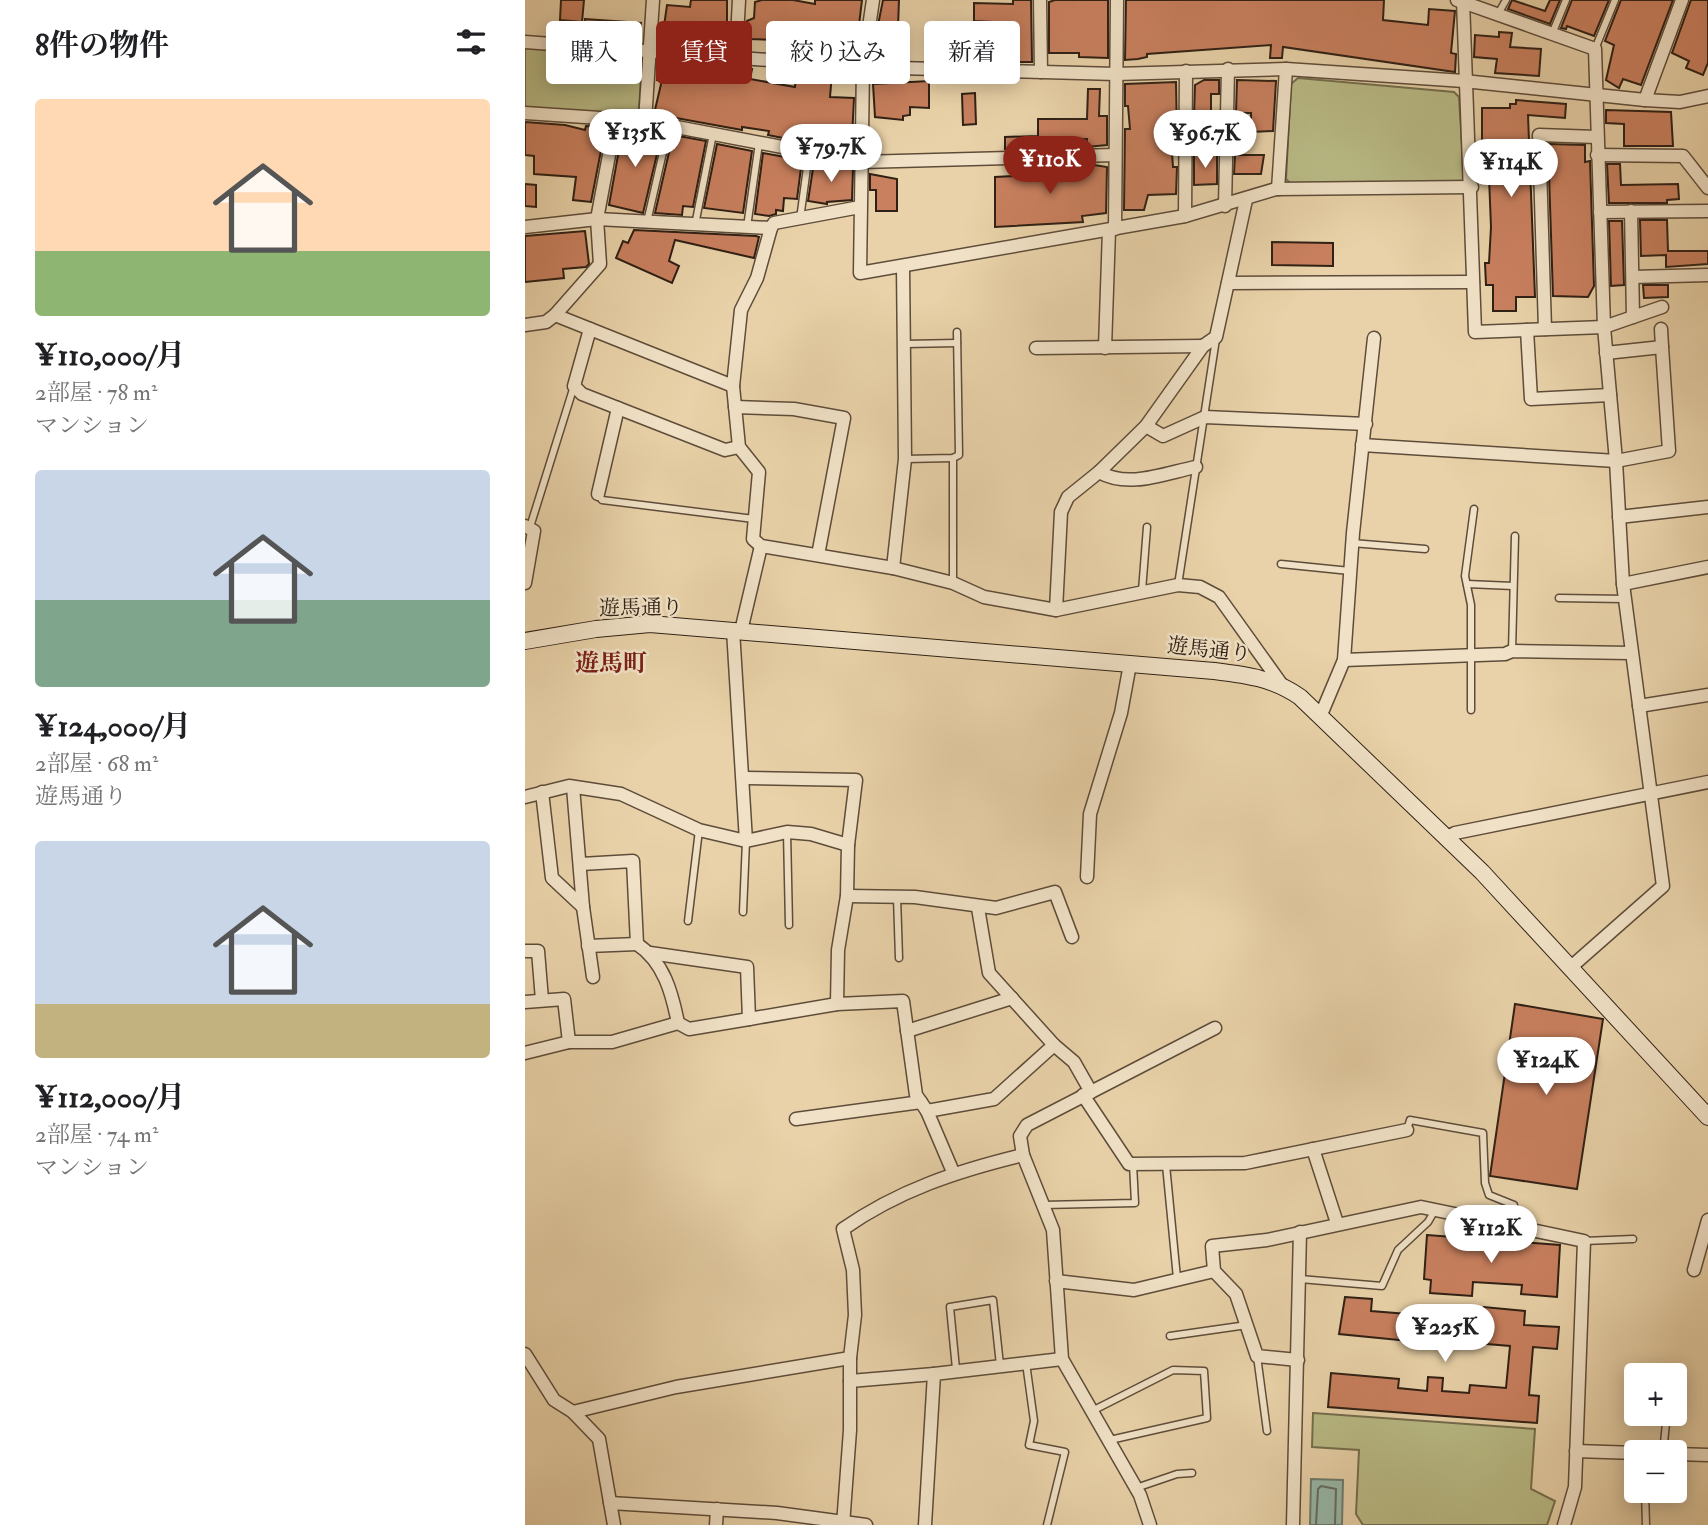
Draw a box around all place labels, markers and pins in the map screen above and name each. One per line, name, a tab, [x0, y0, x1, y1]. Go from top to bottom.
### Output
pin: ¥135K	[586, 110, 684, 169]
pin: ¥96.7K	[1148, 110, 1262, 170]
pin: ¥79.7K	[774, 124, 888, 184]
pin: ¥110K	[1001, 136, 1099, 196]
pin: ¥114K	[1462, 140, 1560, 199]
pin: ¥124K	[1497, 1038, 1595, 1097]
pin: ¥112K	[1442, 1206, 1540, 1265]
pin: ¥225K	[1396, 1304, 1494, 1364]

